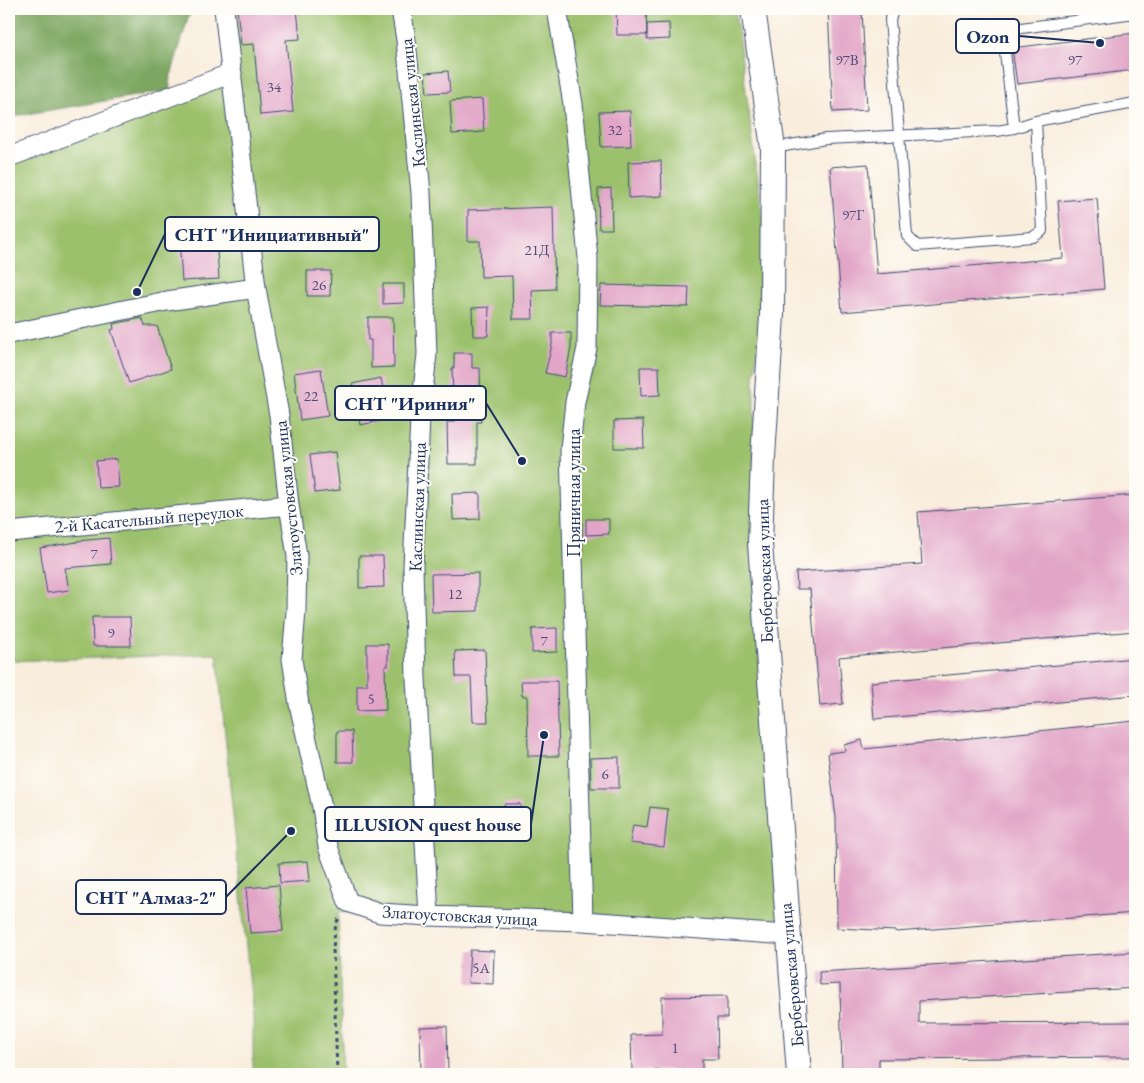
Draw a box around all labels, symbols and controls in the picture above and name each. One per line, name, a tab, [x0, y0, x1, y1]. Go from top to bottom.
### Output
callout: Ozon	[956, 19, 1019, 53]
text: Ozon	[966, 24, 1010, 49]
street label: Каслинская улица	[394, 36, 430, 169]
house number: 97В	[835, 50, 859, 69]
house number: 97	[1068, 50, 1083, 69]
house number: 34	[267, 77, 282, 96]
house number: 32	[608, 120, 623, 139]
house number: 97Г	[842, 205, 864, 224]
callout: СНТ "Инициативный"	[165, 217, 379, 251]
text: СНТ "Инициативный"	[175, 222, 369, 247]
house number: 21Д	[525, 240, 549, 259]
house number: 26	[312, 275, 326, 294]
house number: 22	[304, 386, 319, 405]
callout: СНТ "Ириния"	[335, 386, 486, 420]
text: СНТ "Ириния"	[344, 391, 476, 416]
street label: Златоустовская улица	[268, 419, 308, 577]
street label: Пряничная улица	[562, 428, 585, 558]
street label: Каслинская улица	[403, 441, 431, 572]
street label: 2-й Касательный переулок	[54, 498, 245, 538]
street label: Берберовская улица	[750, 498, 778, 644]
house number: 7	[90, 544, 98, 563]
house number: 12	[448, 584, 463, 603]
house number: 9	[107, 623, 115, 642]
house number: 7	[540, 631, 548, 650]
house number: 5	[367, 689, 375, 708]
house number: 6	[601, 764, 609, 783]
callout: ILLUSION quest house	[325, 807, 531, 841]
text: ILLUSION quest house	[335, 812, 521, 837]
callout: СНТ "Алмаз-2"	[76, 880, 226, 914]
text: СНТ "Алмаз-2"	[86, 885, 216, 910]
street label: Златоустовская улица	[382, 899, 539, 931]
street label: Берберовская улица	[773, 901, 809, 1048]
house number: 5А	[472, 958, 490, 977]
house number: 1	[671, 1038, 679, 1057]

